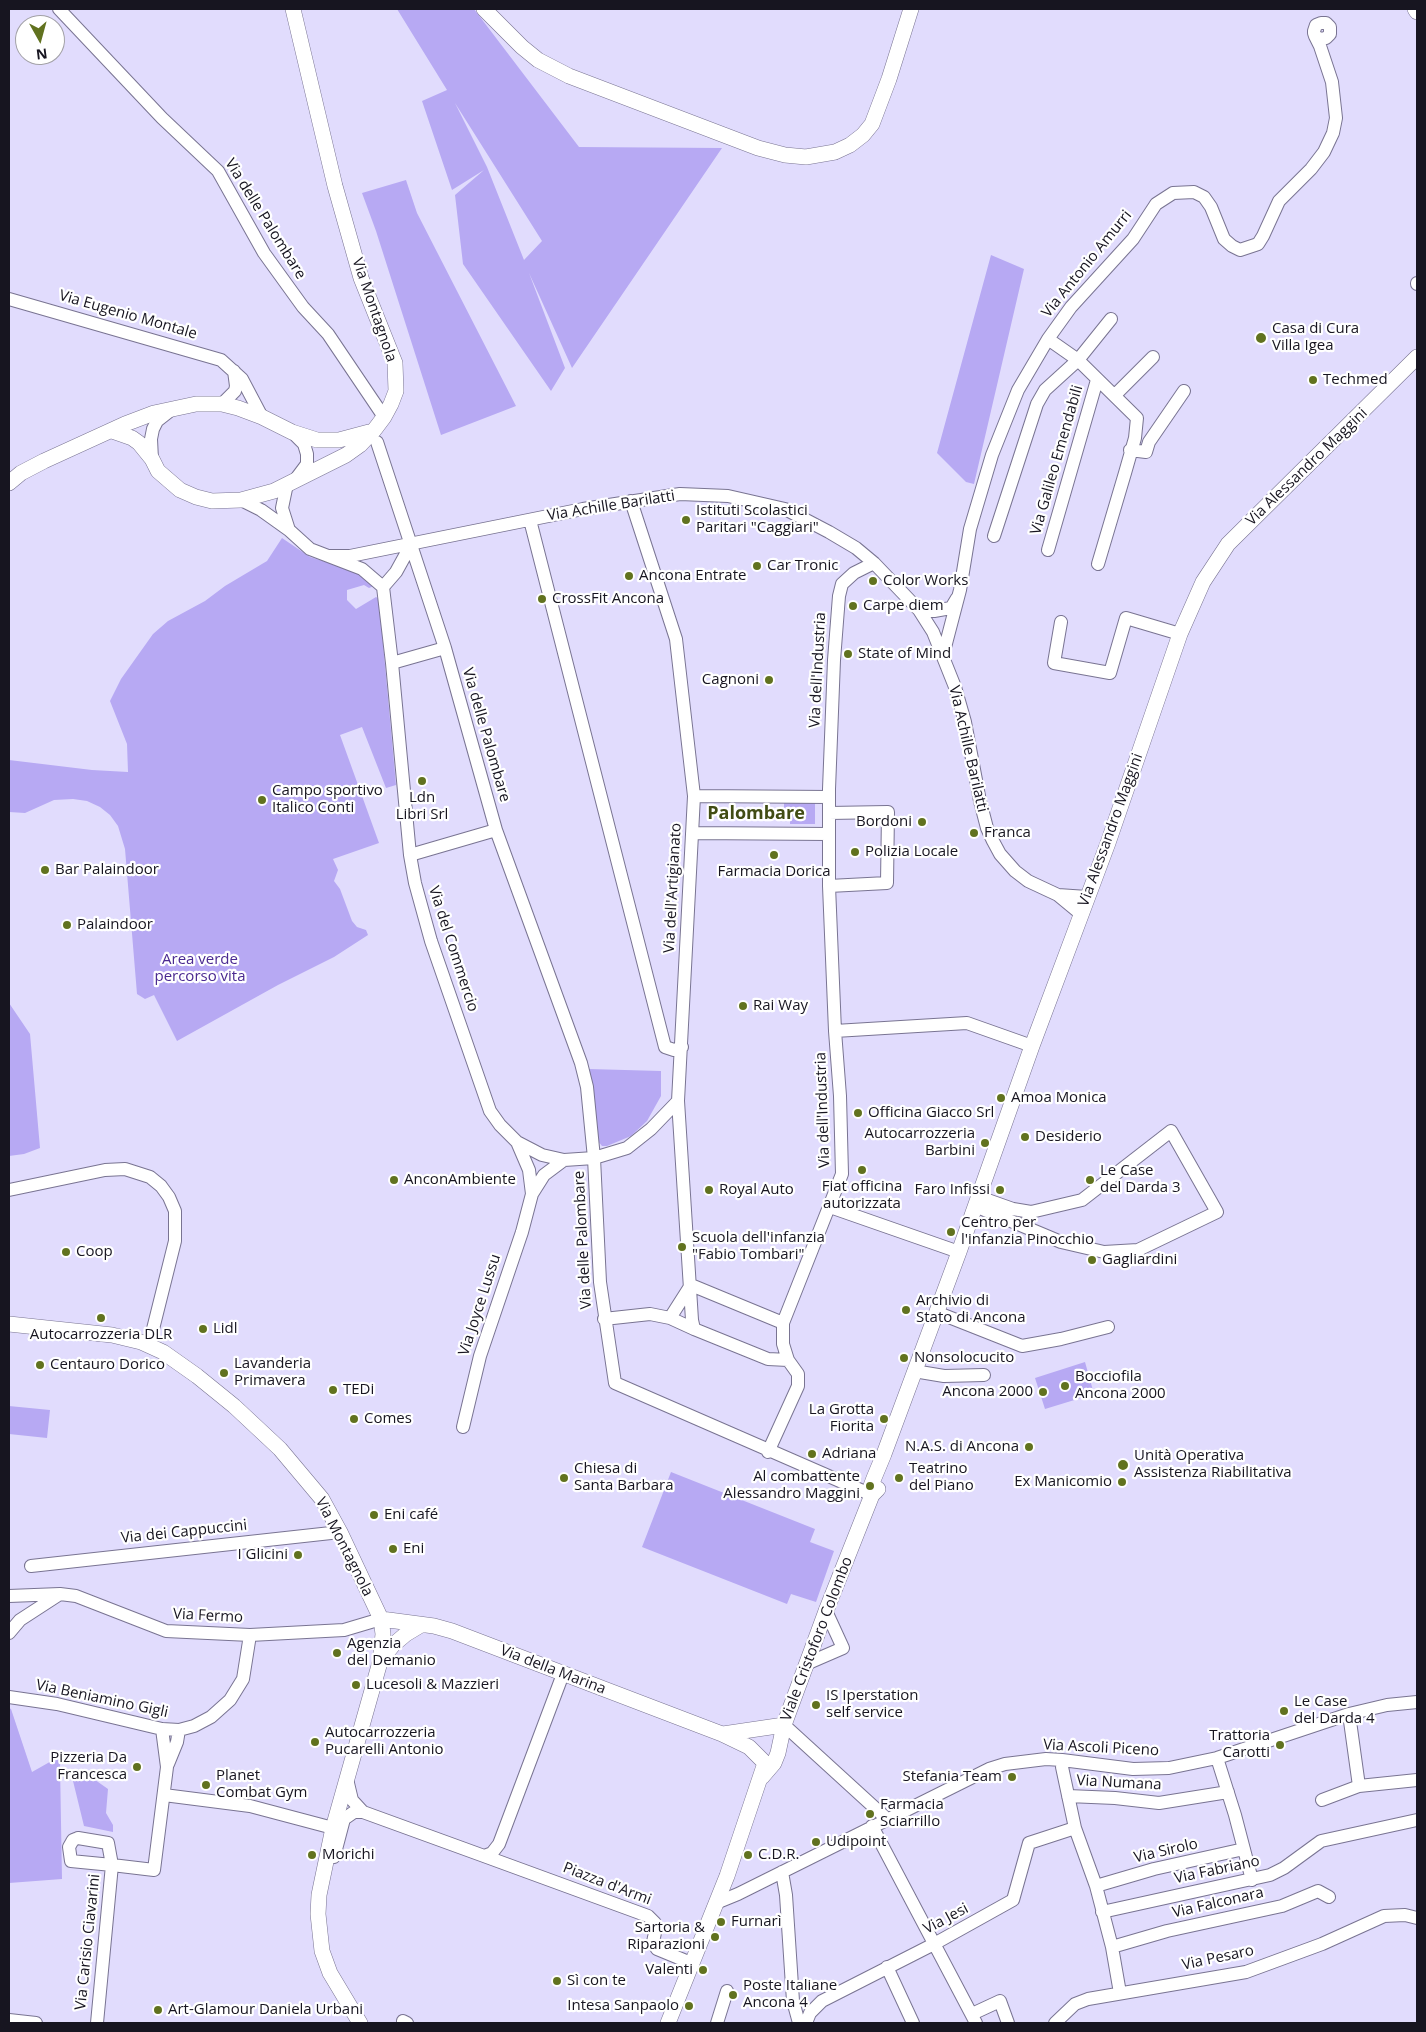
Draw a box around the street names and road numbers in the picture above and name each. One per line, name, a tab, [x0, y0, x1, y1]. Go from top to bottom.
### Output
street label: Via delle Palombare	[221, 155, 309, 283]
street label: Via Antonio Amurri	[1038, 207, 1136, 321]
street label: Via Montagnola	[348, 256, 400, 364]
street label: Via Eugenio Montale	[57, 287, 199, 343]
street label: Via Galileo Emendabili	[1027, 383, 1087, 537]
street label: Via Alessandro Maggini	[1243, 404, 1371, 530]
street label: Via Achille Barilatti	[546, 487, 676, 525]
street label: Via dell'Industria	[806, 612, 830, 728]
street label: Via delle Palombare	[458, 666, 514, 804]
street label: Via Achille Barilatti	[945, 684, 991, 814]
street label: Via Alessandro Maggini	[1075, 751, 1147, 909]
street label: Via dell'Artigianato	[661, 822, 685, 954]
street label: Via del Commercio	[424, 884, 482, 1014]
street label: Via dell'Industria	[812, 1052, 834, 1168]
street label: Via delle Palombare	[570, 1170, 596, 1310]
street label: Via Joyce Lussu	[455, 1252, 505, 1358]
street label: Via Montagnola	[311, 1494, 377, 1600]
street label: Via dei Cappuccini	[120, 1516, 248, 1548]
street label: Viale Cristoforo Colombo	[777, 1554, 857, 1724]
street label: Via Fermo	[172, 1605, 244, 1627]
street label: Via della Marina	[498, 1642, 608, 1698]
street label: Via Beniamino Gigli	[34, 1676, 170, 1722]
street label: Via Ascoli Piceno	[1043, 1736, 1159, 1760]
street label: Via Numana	[1076, 1772, 1162, 1794]
street label: Via Sirolo	[1132, 1835, 1200, 1867]
street label: Via Fabriano	[1173, 1852, 1261, 1888]
street label: Piazza d'Armi	[560, 1859, 654, 1909]
street label: Via Carisio Ciavarini	[72, 1873, 104, 2011]
street label: Via Falconara	[1171, 1884, 1265, 1922]
street label: Via Jesi	[920, 1900, 972, 1938]
street label: Via Pesaro	[1180, 1942, 1256, 1974]

